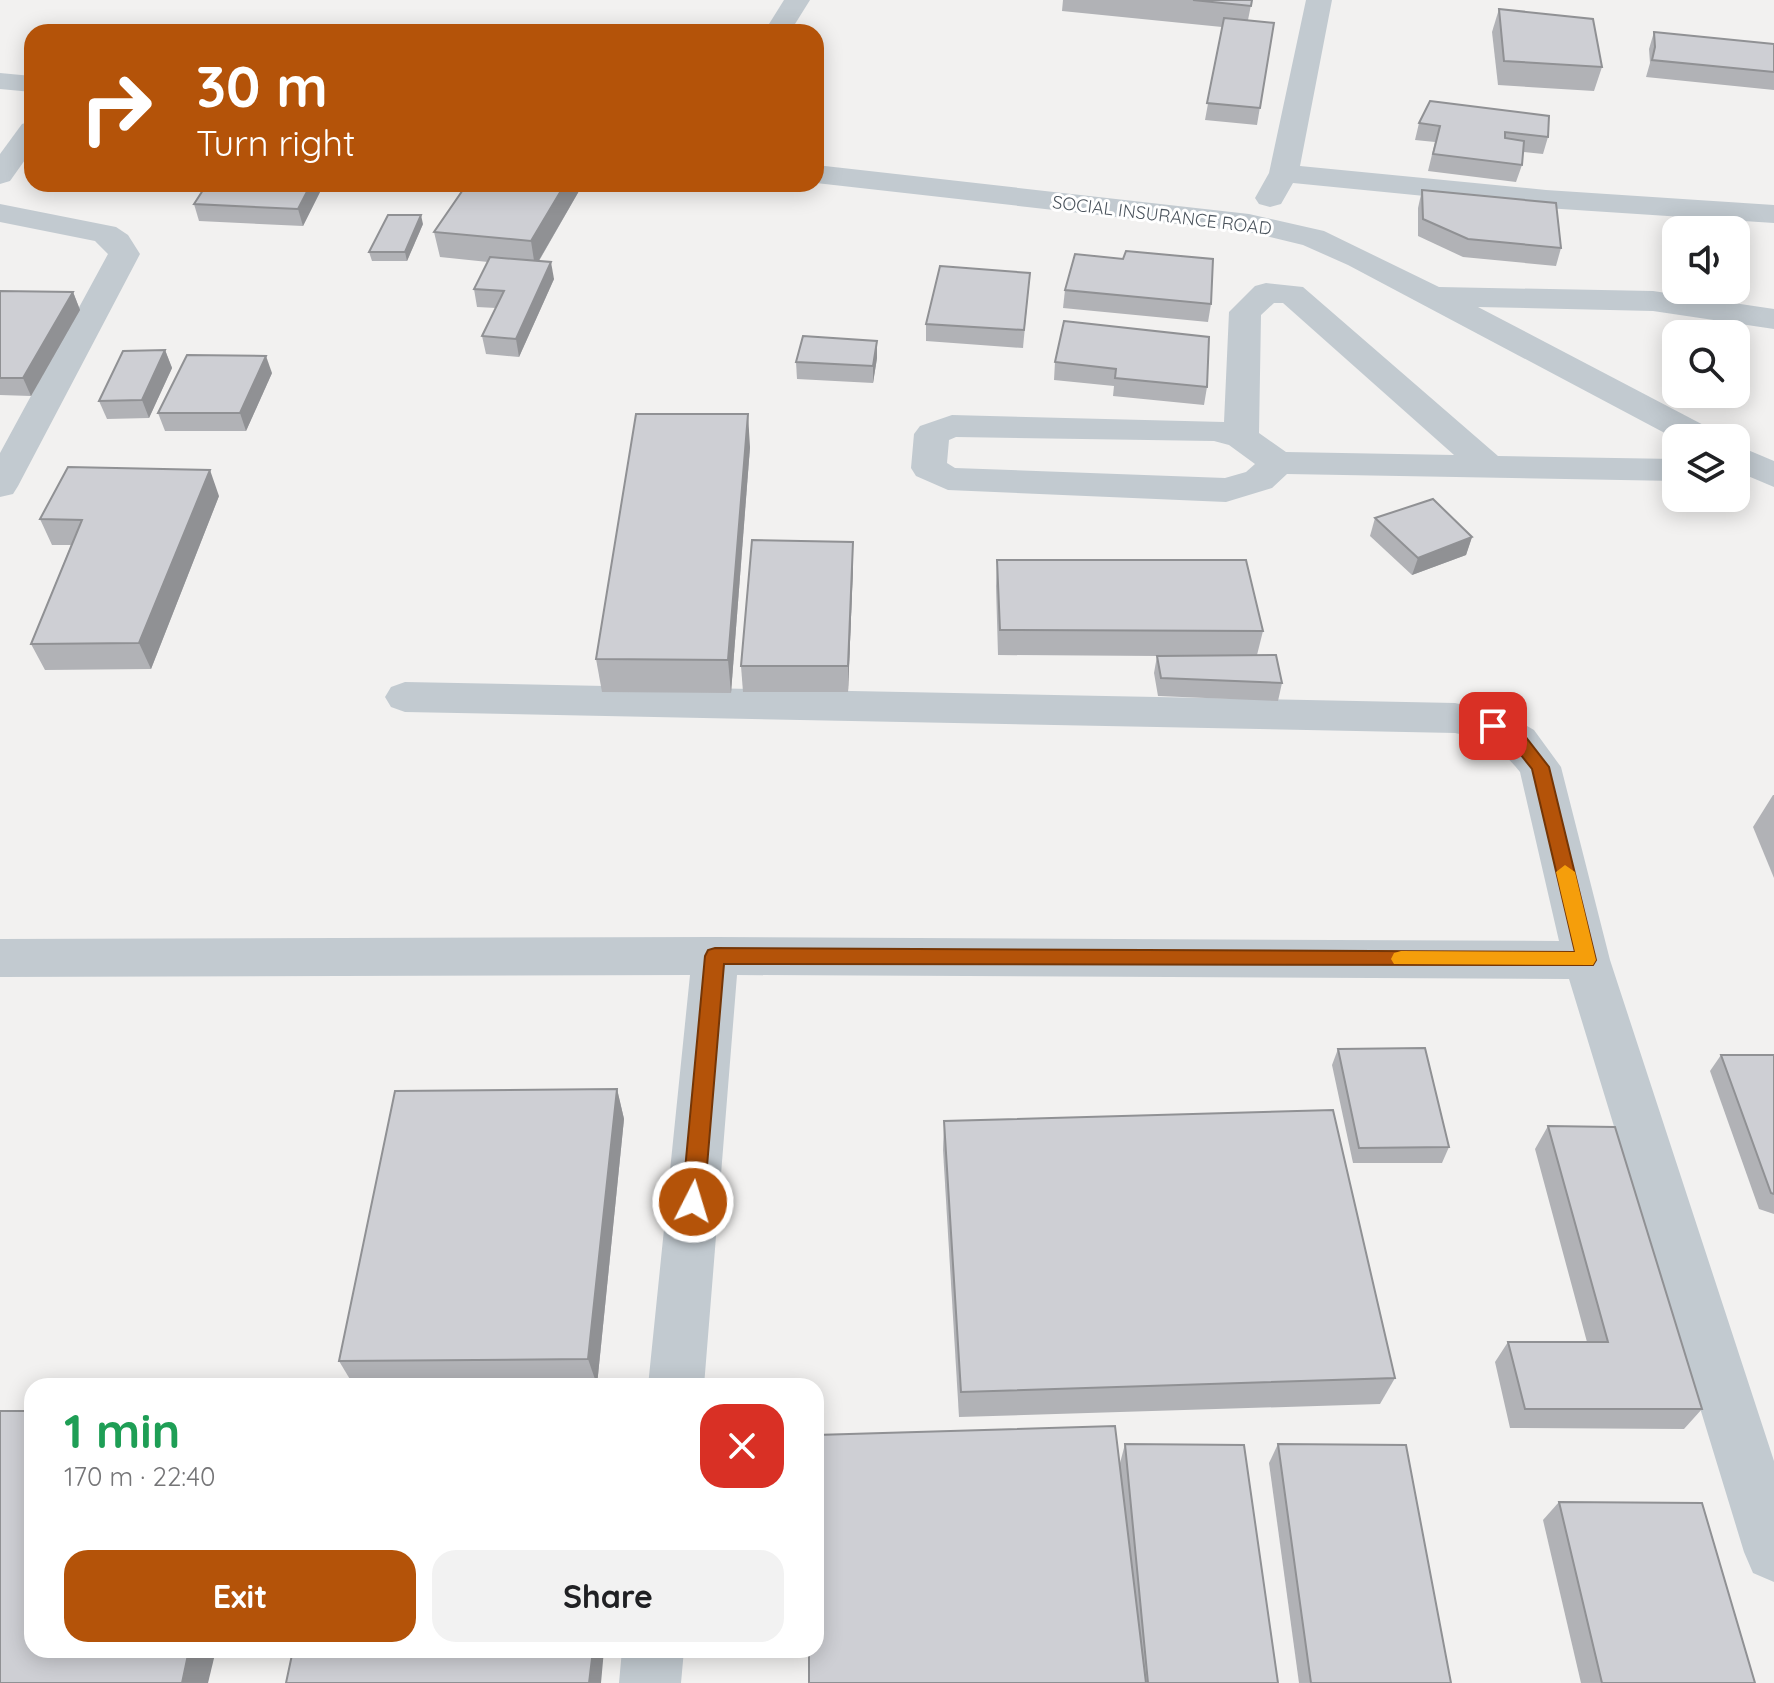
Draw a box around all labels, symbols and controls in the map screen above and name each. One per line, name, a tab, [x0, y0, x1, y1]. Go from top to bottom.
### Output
text: 30 m	[196, 51, 328, 121]
icon: right	[64, 56, 168, 160]
text: Turn right	[196, 120, 355, 165]
street label: SOCIAL INSURANCE ROAD	[1051, 190, 1273, 240]
map controls	[1662, 216, 1750, 512]
button: sound	[1662, 216, 1750, 304]
button: search	[1662, 320, 1750, 408]
button: layers	[1662, 424, 1750, 512]
pin	[1459, 692, 1527, 760]
icon: arrive	[1471, 704, 1515, 748]
position arrow	[651, 1160, 735, 1244]
text: 1 min	[64, 1400, 180, 1460]
button: close	[700, 1404, 784, 1488]
text: 170 m · 22:40	[64, 1460, 215, 1493]
button: Exit	[64, 1550, 416, 1642]
button: Share	[432, 1550, 784, 1642]

